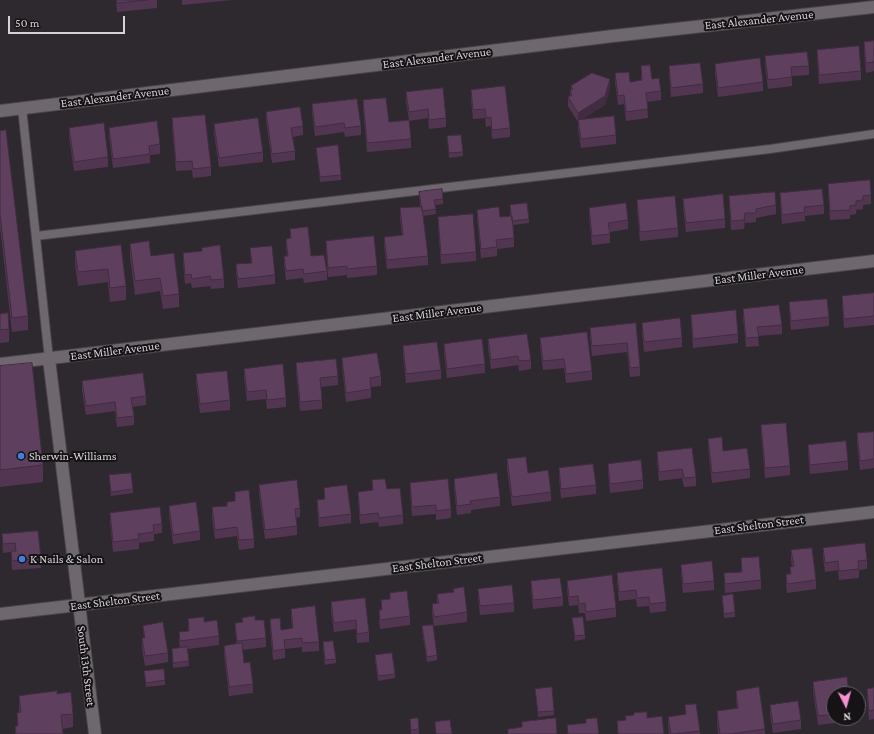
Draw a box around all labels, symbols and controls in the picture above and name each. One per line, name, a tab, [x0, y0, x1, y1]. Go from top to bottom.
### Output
street label: East Alexander Avenue	[704, 7, 814, 33]
scale bar	[10, 8, 127, 34]
text: 50 m	[15, 16, 39, 30]
street label: East Alexander Avenue	[382, 44, 492, 72]
street label: East Alexander Avenue	[60, 83, 170, 111]
street label: East Miller Avenue	[714, 262, 804, 288]
street label: East Miller Avenue	[392, 300, 482, 326]
street label: East Miller Avenue	[70, 338, 160, 364]
place label: Sherwin-Williams	[29, 449, 117, 463]
marker: Sherwin-Williams	[16, 451, 26, 461]
street label: East Shelton Street	[713, 512, 805, 538]
street label: East Shelton Street	[391, 550, 483, 576]
place label: K Nails & Salon	[30, 552, 103, 566]
marker: K Nails & Salon	[17, 554, 27, 564]
street label: East Shelton Street	[69, 588, 161, 614]
street label: South 13th Street	[74, 625, 98, 707]
north arrow	[826, 686, 866, 726]
text: N	[843, 711, 852, 723]

